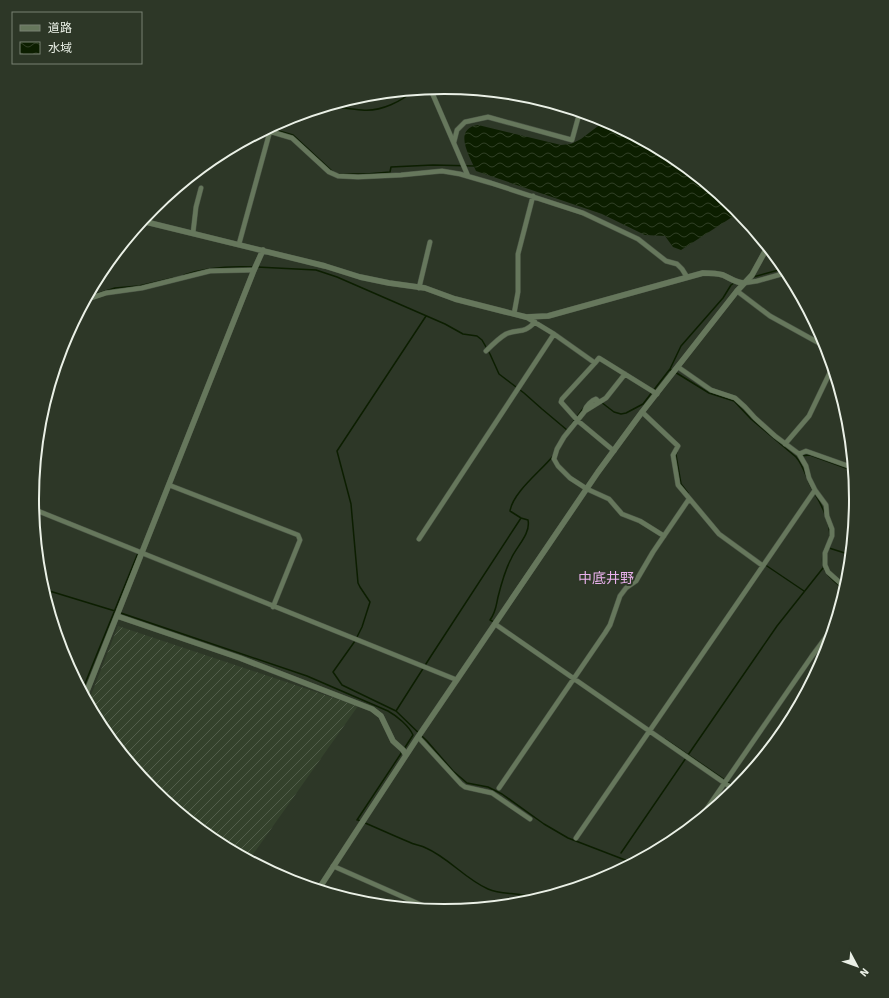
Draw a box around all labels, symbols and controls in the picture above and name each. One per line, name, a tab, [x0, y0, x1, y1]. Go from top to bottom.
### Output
legend	[12, 12, 142, 64]
text: 道路	[48, 20, 72, 37]
text: 水域	[48, 40, 72, 57]
district label: 中底井野	[578, 569, 634, 589]
north arrow	[837, 946, 877, 986]
text: N	[856, 965, 872, 980]

